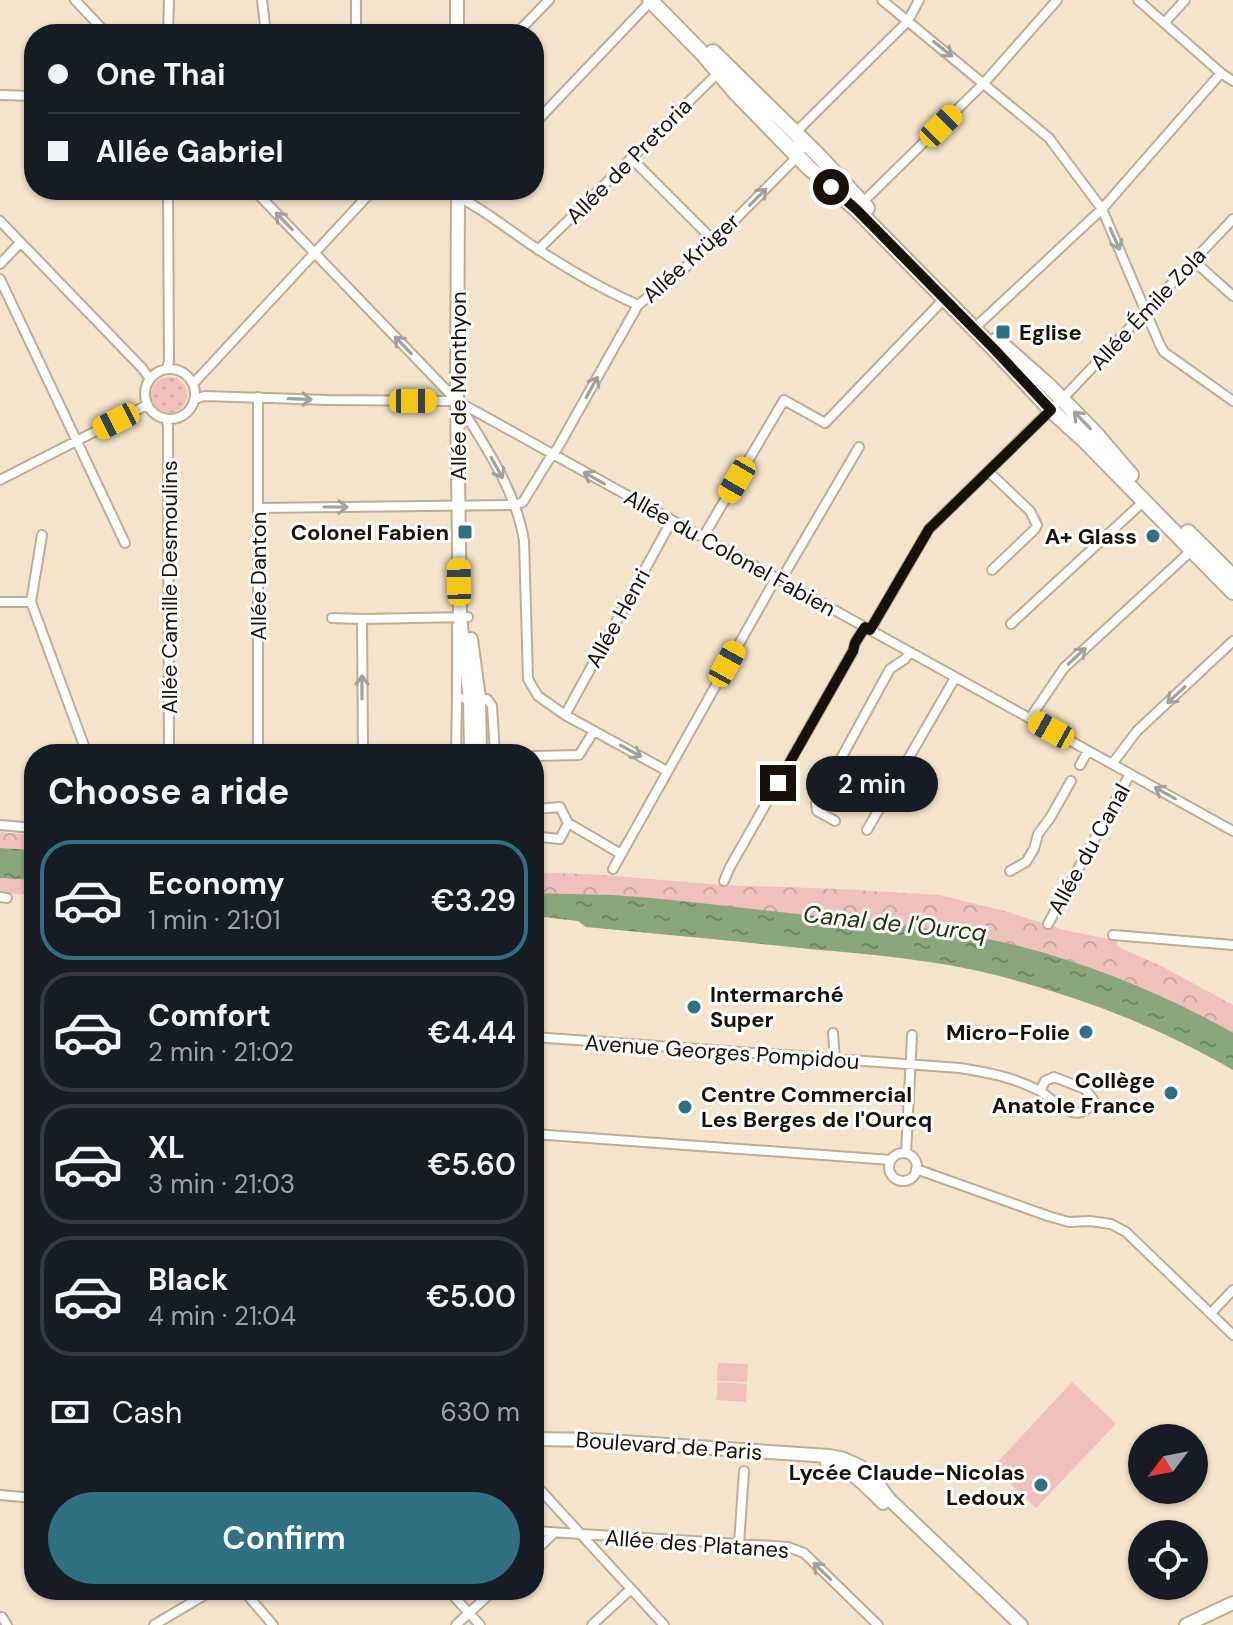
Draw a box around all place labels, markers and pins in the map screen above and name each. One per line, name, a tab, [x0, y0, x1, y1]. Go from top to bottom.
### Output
place label: Eglise	[1019, 318, 1082, 347]
marker: Eglise	[994, 323, 1012, 341]
place label: Colonel Fabien	[291, 518, 449, 547]
place label: A+ Glass	[1045, 522, 1137, 551]
marker: Colonel Fabien	[456, 523, 474, 541]
marker: A+ Glass	[1144, 527, 1162, 545]
place label: Intermarché Super	[710, 980, 844, 1034]
marker: Intermarché Super	[685, 998, 703, 1016]
place label: Micro-Folie	[946, 1018, 1070, 1047]
marker: Micro-Folie	[1077, 1023, 1095, 1041]
place label: Collège Anatole France	[992, 1066, 1155, 1120]
place label: Centre Commercial Les Berges de l'Ourcq	[701, 1080, 932, 1134]
marker: Collège Anatole France	[1162, 1084, 1180, 1102]
marker: Centre Commercial Les Berges de l'Ourcq	[676, 1098, 694, 1116]
place label: Lycée Claude-Nicolas Ledoux	[789, 1458, 1025, 1512]
marker: Lycée Claude-Nicolas Ledoux	[1032, 1476, 1050, 1494]

